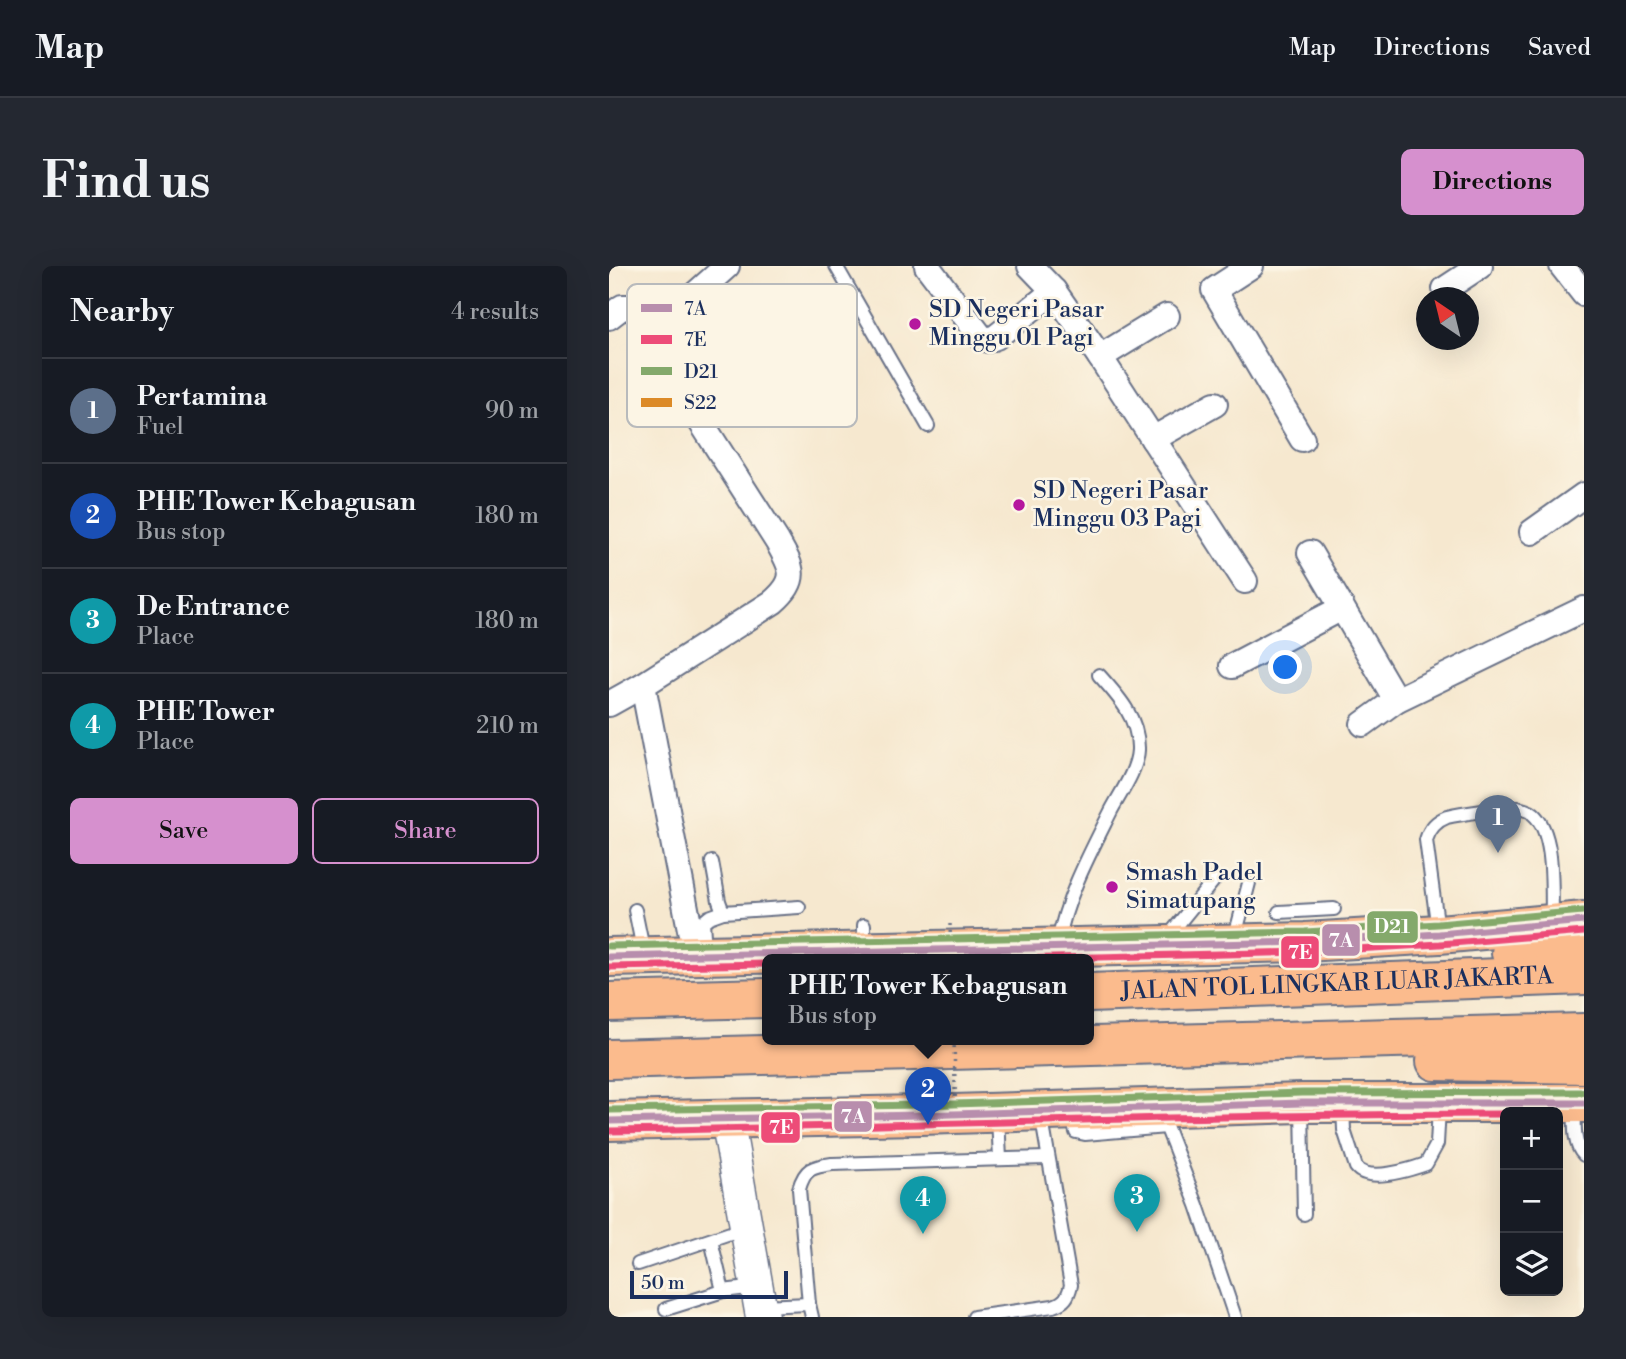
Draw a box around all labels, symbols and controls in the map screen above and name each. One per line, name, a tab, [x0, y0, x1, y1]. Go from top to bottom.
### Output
text: Map	[35, 28, 104, 69]
text: Map	[1289, 33, 1336, 63]
text: Directions	[1374, 33, 1490, 63]
text: Saved	[1528, 33, 1591, 63]
button: Directions	[1401, 149, 1584, 215]
text: Find us	[42, 152, 211, 213]
legend	[627, 284, 857, 427]
north arrow	[1416, 287, 1479, 350]
text: Nearby	[70, 293, 174, 331]
place label: SD Negeri Pasar Minggu 01 Pagi	[929, 295, 1104, 353]
text: 7A	[684, 297, 708, 321]
text: 4 results	[451, 298, 539, 326]
marker: SD Negeri Pasar Minggu 01 Pagi	[907, 316, 923, 332]
text: 7E	[684, 328, 707, 352]
text: D21	[684, 360, 718, 384]
text: Pertamina	[137, 381, 267, 413]
text: S22	[684, 391, 717, 415]
text: 1	[87, 397, 99, 425]
text: 90 m	[485, 397, 539, 425]
text: Fuel	[137, 413, 183, 441]
place label: SD Negeri Pasar Minggu 03 Pagi	[1033, 476, 1208, 534]
text: PHE Tower Kebagusan	[137, 486, 416, 518]
marker: SD Negeri Pasar Minggu 03 Pagi	[1011, 497, 1027, 513]
text: 2	[86, 502, 100, 530]
text: 180 m	[475, 502, 539, 530]
text: Bus stop	[137, 518, 225, 546]
text: De Entrance	[137, 591, 290, 623]
text: 3	[86, 607, 100, 635]
text: 180 m	[475, 607, 539, 635]
text: Place	[137, 623, 194, 651]
your location	[1268, 650, 1302, 684]
text: PHE Tower	[137, 696, 275, 728]
text: 4	[85, 712, 101, 740]
text: 210 m	[476, 712, 539, 740]
text: Place	[137, 728, 194, 756]
pin: 1	[1475, 795, 1521, 853]
button: Save	[70, 798, 298, 864]
button: Share	[312, 798, 539, 864]
place label: Smash Padel Simatupang	[1126, 858, 1263, 916]
marker: Smash Padel Simatupang	[1104, 879, 1120, 895]
line badge: D21	[1366, 910, 1419, 944]
text: D21	[1374, 915, 1410, 939]
line badge: 7A	[1321, 923, 1361, 957]
text: 7A	[1329, 929, 1354, 953]
line badge: 7E	[1280, 935, 1320, 969]
text: 7E	[1288, 941, 1312, 965]
popup	[762, 954, 1094, 1045]
street label: JALAN TOL LINGKAR LUAR JAKARTA	[1119, 961, 1554, 1007]
text: PHE Tower Kebagusan	[789, 970, 1067, 1002]
text: Bus stop	[789, 1002, 877, 1030]
pin: 2	[905, 1067, 951, 1125]
line badge: 7A	[833, 1100, 873, 1133]
text: 7A	[841, 1105, 866, 1129]
map controls	[1500, 1107, 1563, 1296]
button: +	[1500, 1107, 1563, 1170]
line badge: 7E	[760, 1111, 801, 1144]
text: 7E	[769, 1116, 793, 1140]
button: −	[1500, 1170, 1563, 1233]
pin: 3	[1114, 1174, 1160, 1232]
pin: 4	[900, 1176, 946, 1234]
button: layers	[1500, 1233, 1563, 1296]
scale bar	[630, 1268, 787, 1300]
text: 50 m	[641, 1271, 685, 1295]

